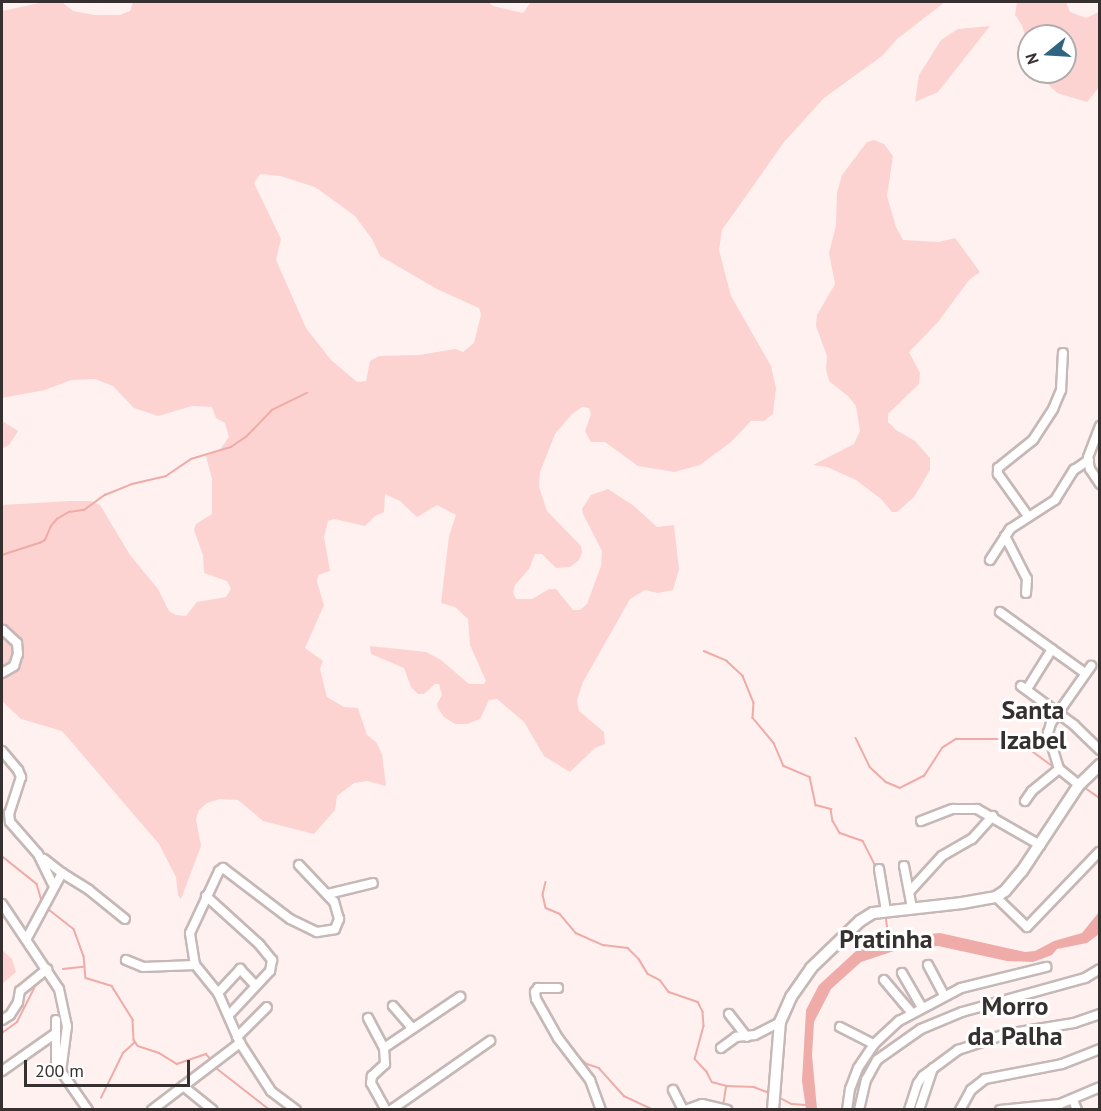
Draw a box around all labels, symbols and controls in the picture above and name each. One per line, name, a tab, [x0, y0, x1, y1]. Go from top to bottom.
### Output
north arrow	[1017, 24, 1077, 84]
text: N	[1021, 51, 1043, 67]
district label: Santa Izabel	[999, 694, 1067, 756]
district label: Pratinha	[839, 923, 933, 955]
district label: Morro da Palha	[967, 990, 1063, 1052]
scale bar	[27, 1048, 194, 1086]
text: 200 m	[35, 1059, 84, 1082]

